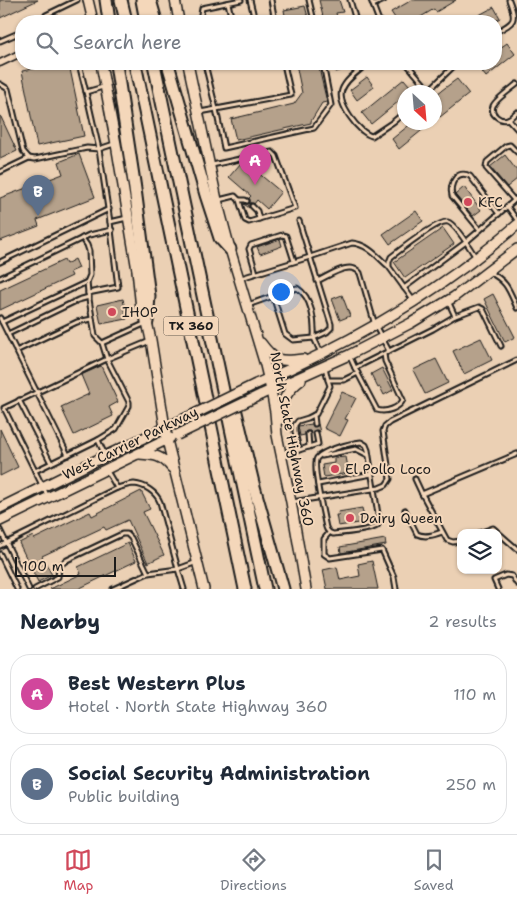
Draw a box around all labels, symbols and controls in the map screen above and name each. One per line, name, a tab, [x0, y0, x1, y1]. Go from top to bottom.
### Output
search box	[15, 15, 502, 70]
icon: search	[33, 29, 61, 57]
text: Search here	[73, 30, 182, 55]
north arrow	[397, 85, 442, 130]
pin: A	[239, 144, 271, 185]
pin: B	[22, 175, 54, 216]
place label: KFC	[478, 193, 503, 211]
marker: KFC	[462, 196, 474, 208]
your location	[268, 279, 294, 305]
place label: IHOP	[122, 303, 158, 321]
marker: IHOP	[106, 306, 118, 318]
road number: TX 360	[164, 316, 218, 336]
street label: North State Highway 360	[266, 350, 318, 528]
street label: West Carrier Parkway	[59, 402, 201, 484]
place label: El Pollo Loco	[345, 460, 431, 478]
marker: El Pollo Loco	[329, 463, 341, 475]
place label: Dairy Queen	[360, 509, 443, 527]
marker: Dairy Queen	[344, 512, 356, 524]
map controls	[457, 529, 502, 574]
button: layers	[457, 529, 502, 574]
scale bar	[15, 554, 116, 577]
text: 100 m	[22, 557, 64, 575]
text: Nearby	[20, 608, 100, 636]
text: 2 results	[428, 611, 497, 632]
text: Best Western Plus	[68, 671, 246, 696]
text: A	[31, 684, 43, 705]
text: 110 m	[453, 684, 496, 705]
text: Hotel · North State Highway 360	[68, 696, 328, 717]
text: Social Security Administration	[68, 761, 370, 786]
text: B	[32, 774, 42, 795]
text: 250 m	[445, 774, 496, 795]
text: Public building	[68, 786, 180, 807]
tab: Map	[63, 846, 93, 894]
tab: Directions	[220, 846, 287, 894]
tab: Saved	[414, 846, 454, 894]

